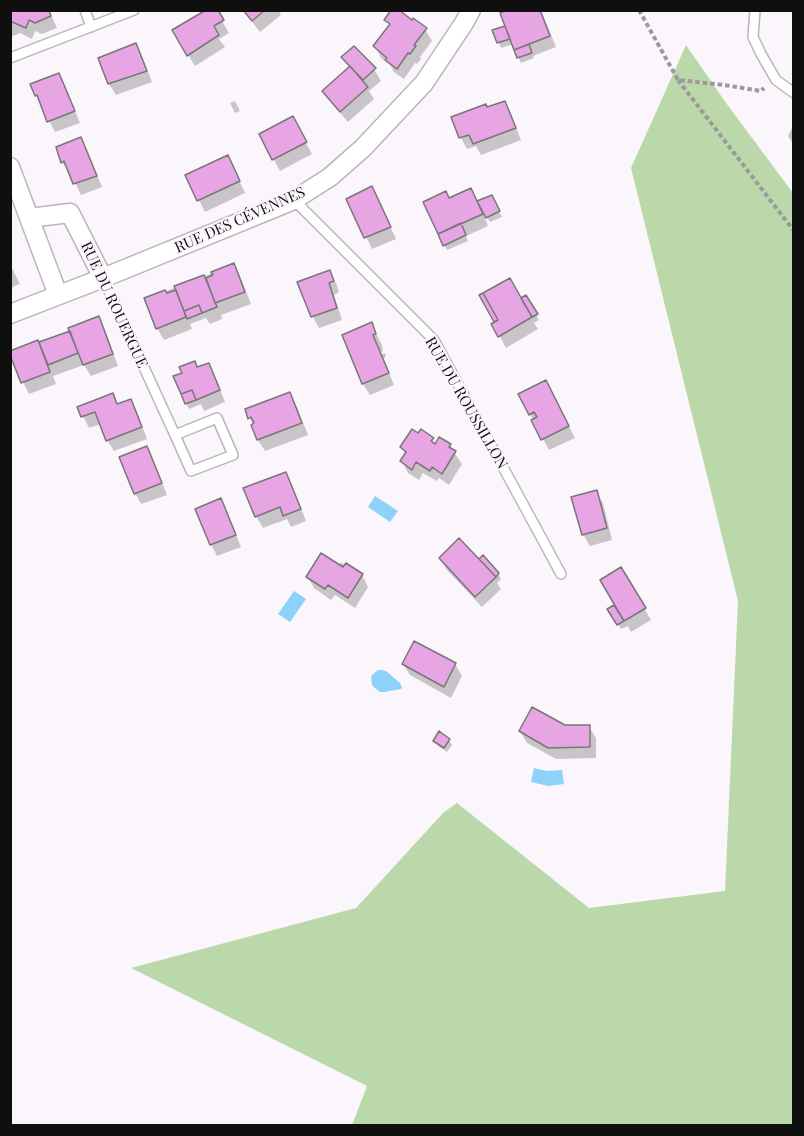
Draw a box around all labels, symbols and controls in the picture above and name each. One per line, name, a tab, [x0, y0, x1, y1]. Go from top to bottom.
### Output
street label: RUE DES CÉVENNES	[172, 183, 308, 257]
street label: RUE DU ROUERGUE	[77, 239, 151, 371]
street label: RUE DU ROUSSILLON	[421, 334, 511, 472]

